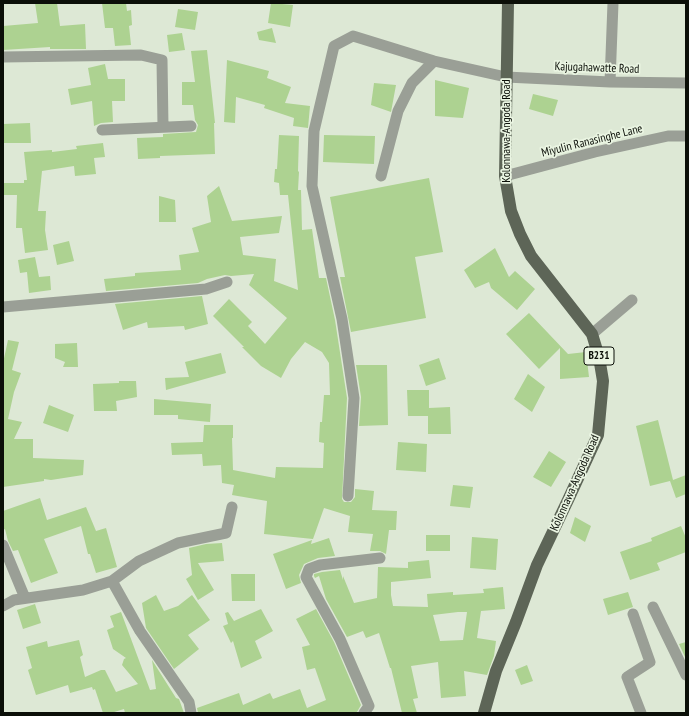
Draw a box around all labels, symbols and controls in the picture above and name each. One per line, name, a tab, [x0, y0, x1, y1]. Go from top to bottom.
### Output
street label: Kajugahawatte Road	[554, 59, 640, 77]
street label: Kolonnawa-Angoda Road	[500, 79, 514, 183]
street label: Miyulin Ranasinghe Lane	[540, 121, 644, 161]
road number: B231	[584, 347, 614, 365]
street label: Kolonnawa-Angoda Road	[547, 433, 603, 533]

